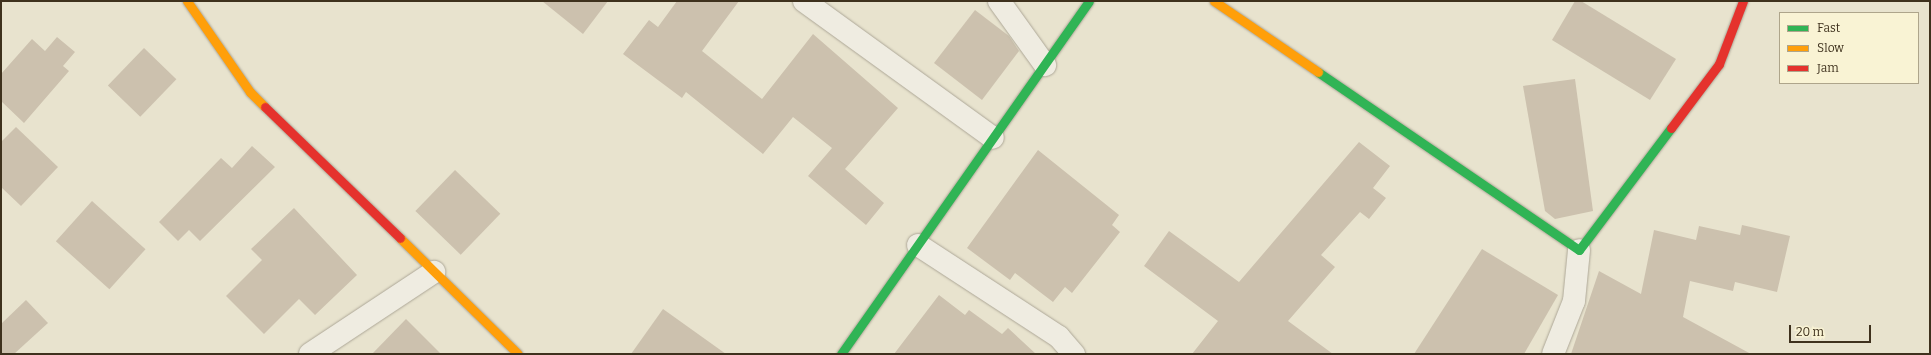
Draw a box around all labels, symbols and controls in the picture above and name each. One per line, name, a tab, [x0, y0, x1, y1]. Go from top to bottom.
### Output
legend	[1779, 12, 1919, 84]
text: Fast	[1817, 21, 1840, 35]
text: Slow	[1817, 41, 1844, 55]
text: Jam	[1817, 61, 1839, 75]
scale bar	[1791, 317, 1873, 343]
text: 20 m	[1796, 325, 1824, 339]

